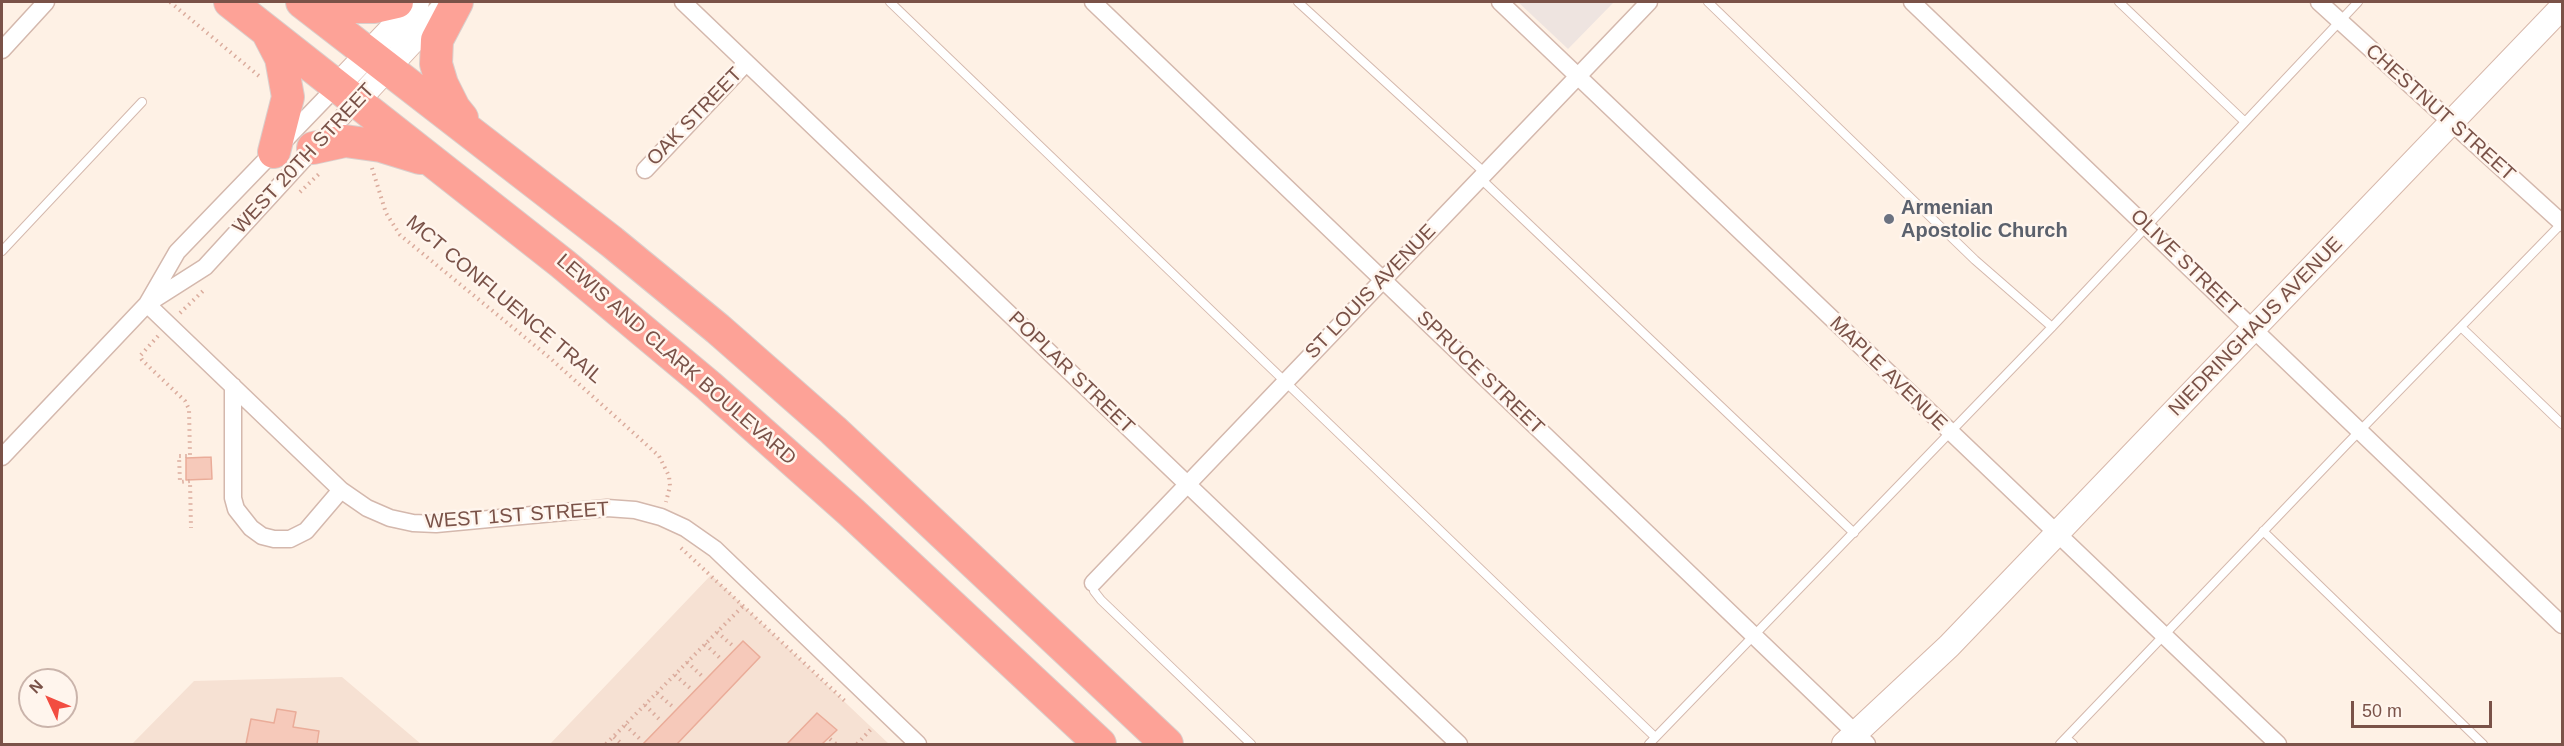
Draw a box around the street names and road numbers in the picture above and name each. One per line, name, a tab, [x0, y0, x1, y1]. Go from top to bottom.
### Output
street label: CHESTNUT STREET	[2360, 39, 2520, 187]
street label: OAK STREET	[642, 63, 748, 171]
street label: WEST 20TH STREET	[228, 79, 380, 239]
street label: OLIVE STREET	[2125, 205, 2245, 321]
street label: MCT CONFLUENCE TRAIL	[401, 211, 607, 389]
street label: ST LOUIS AVENUE	[1301, 220, 1441, 364]
street label: NIEDRINGHAUS AVENUE	[2164, 232, 2348, 422]
street label: LEWIS AND CLARK BOULEVARD	[551, 249, 801, 471]
street label: SPRUCE STREET	[1411, 306, 1549, 440]
street label: POPLAR STREET	[1003, 307, 1139, 439]
street label: MAPLE AVENUE	[1824, 312, 1952, 436]
street label: WEST 1ST STREET	[424, 498, 610, 534]

